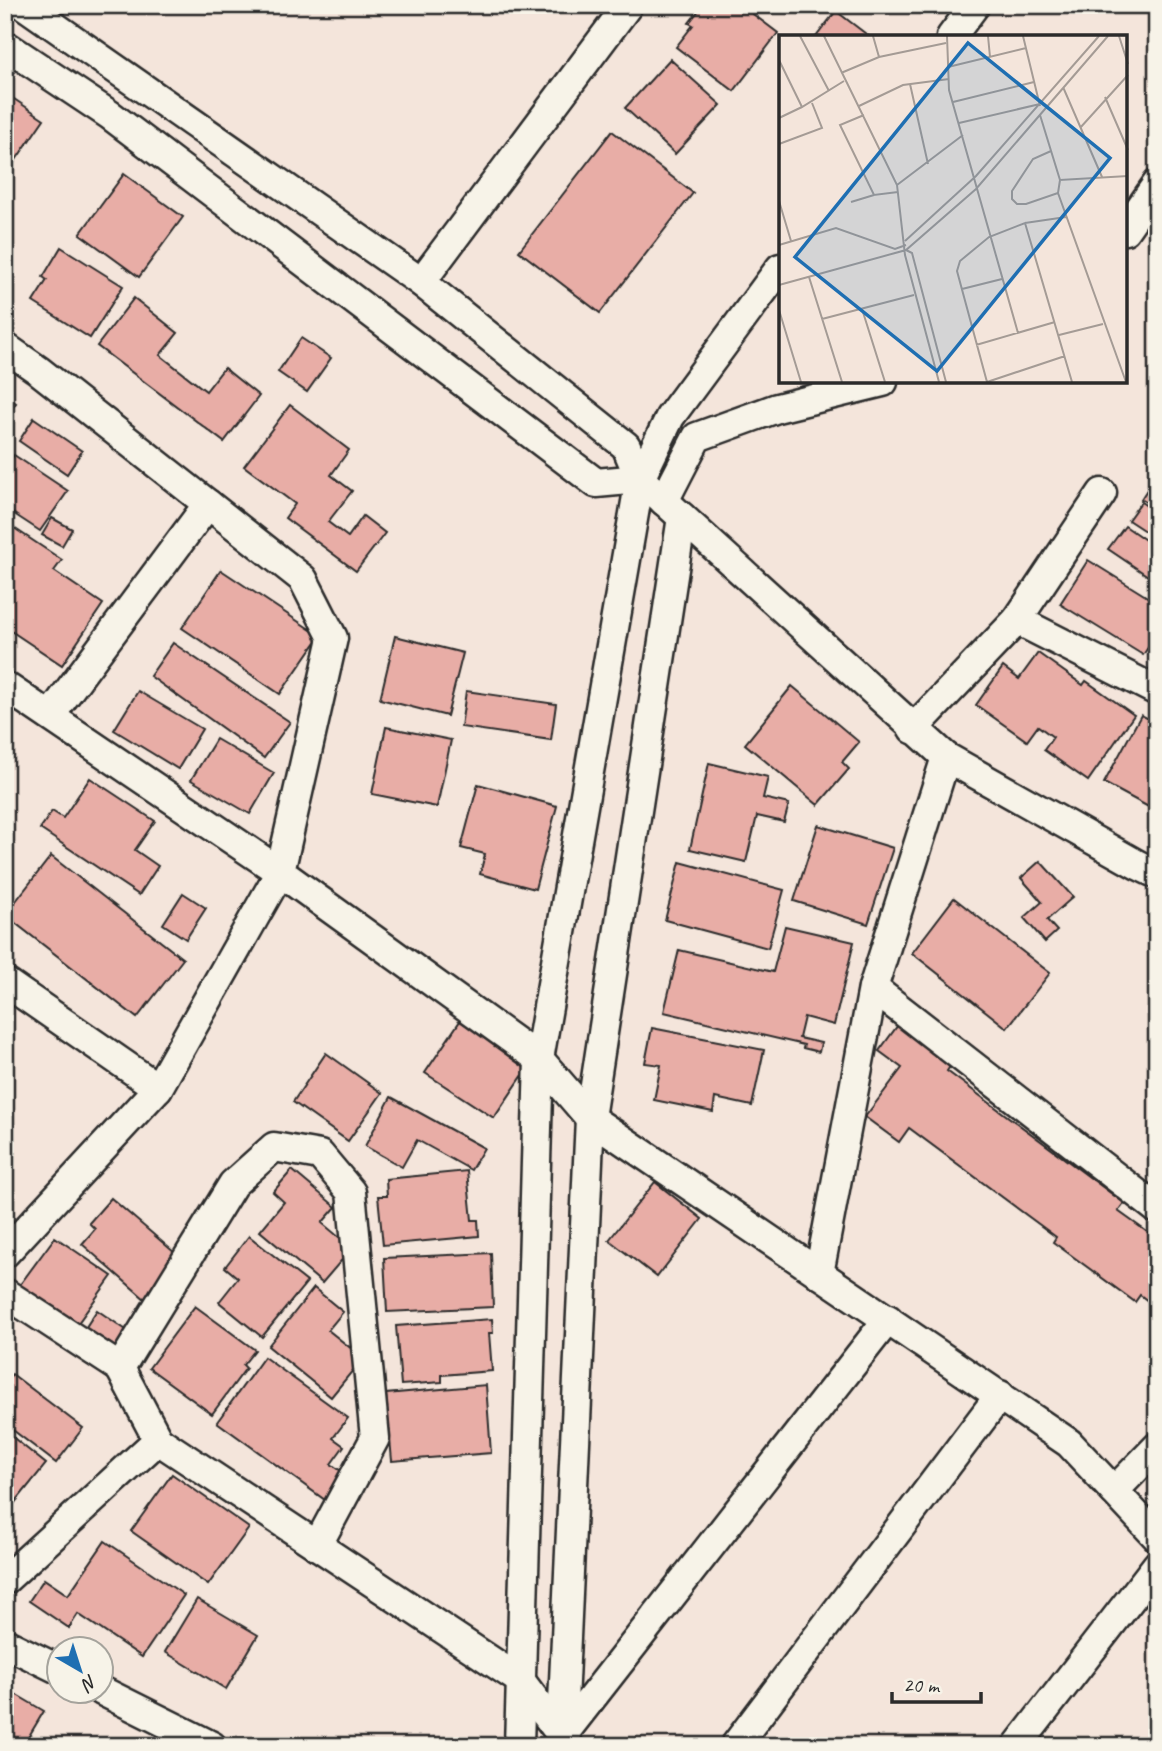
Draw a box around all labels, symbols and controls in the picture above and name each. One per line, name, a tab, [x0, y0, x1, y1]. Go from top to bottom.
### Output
inset map	[779, 35, 1127, 383]
north arrow	[46, 1636, 116, 1706]
scale bar	[892, 1660, 982, 1704]
text: N	[75, 1669, 102, 1697]
text: 20 m	[903, 1672, 941, 1698]

